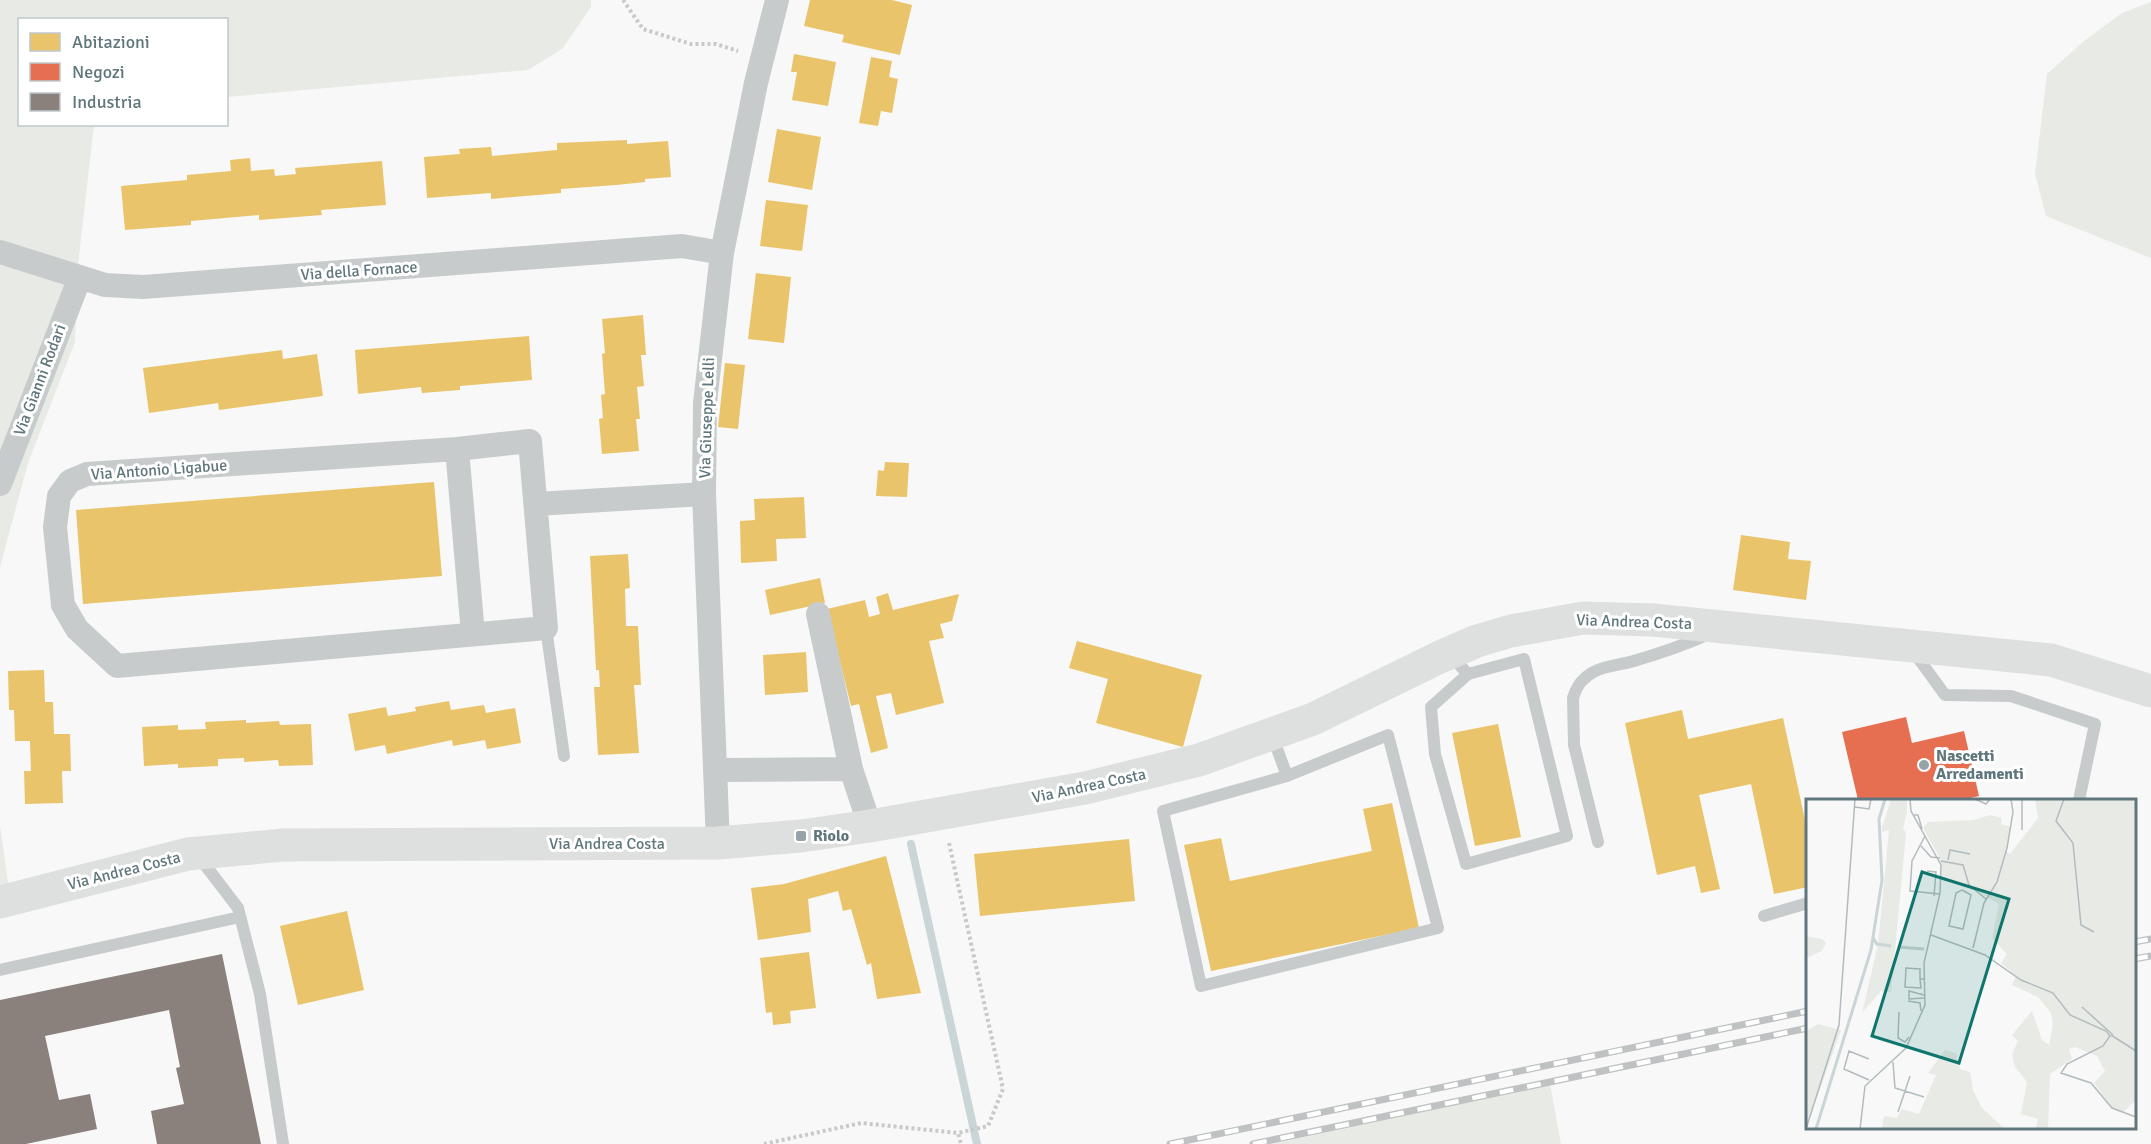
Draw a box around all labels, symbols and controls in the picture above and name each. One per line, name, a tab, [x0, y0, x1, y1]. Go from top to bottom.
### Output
legend	[18, 18, 228, 126]
text: Abitazioni	[72, 31, 150, 53]
text: Negozi	[72, 61, 125, 83]
text: Industria	[72, 91, 142, 113]
street label: Via della Fornace	[300, 257, 418, 285]
street label: Via Gianni Rodari	[10, 321, 70, 439]
street label: Via Giuseppe Lelli	[695, 357, 719, 479]
street label: Via Antonio Ligabue	[90, 455, 228, 485]
street label: Via Andrea Costa	[1576, 610, 1692, 634]
place label: Nascetti Arredamenti	[1936, 746, 2024, 784]
marker: Nascetti Arredamenti	[1917, 758, 1931, 772]
street label: Via Andrea Costa	[1030, 764, 1148, 808]
inset map	[1806, 799, 2136, 1129]
place label: Riolo	[813, 826, 849, 846]
marker: Riolo	[794, 829, 808, 843]
street label: Via Andrea Costa	[549, 834, 665, 854]
street label: Via Andrea Costa	[65, 847, 183, 895]

